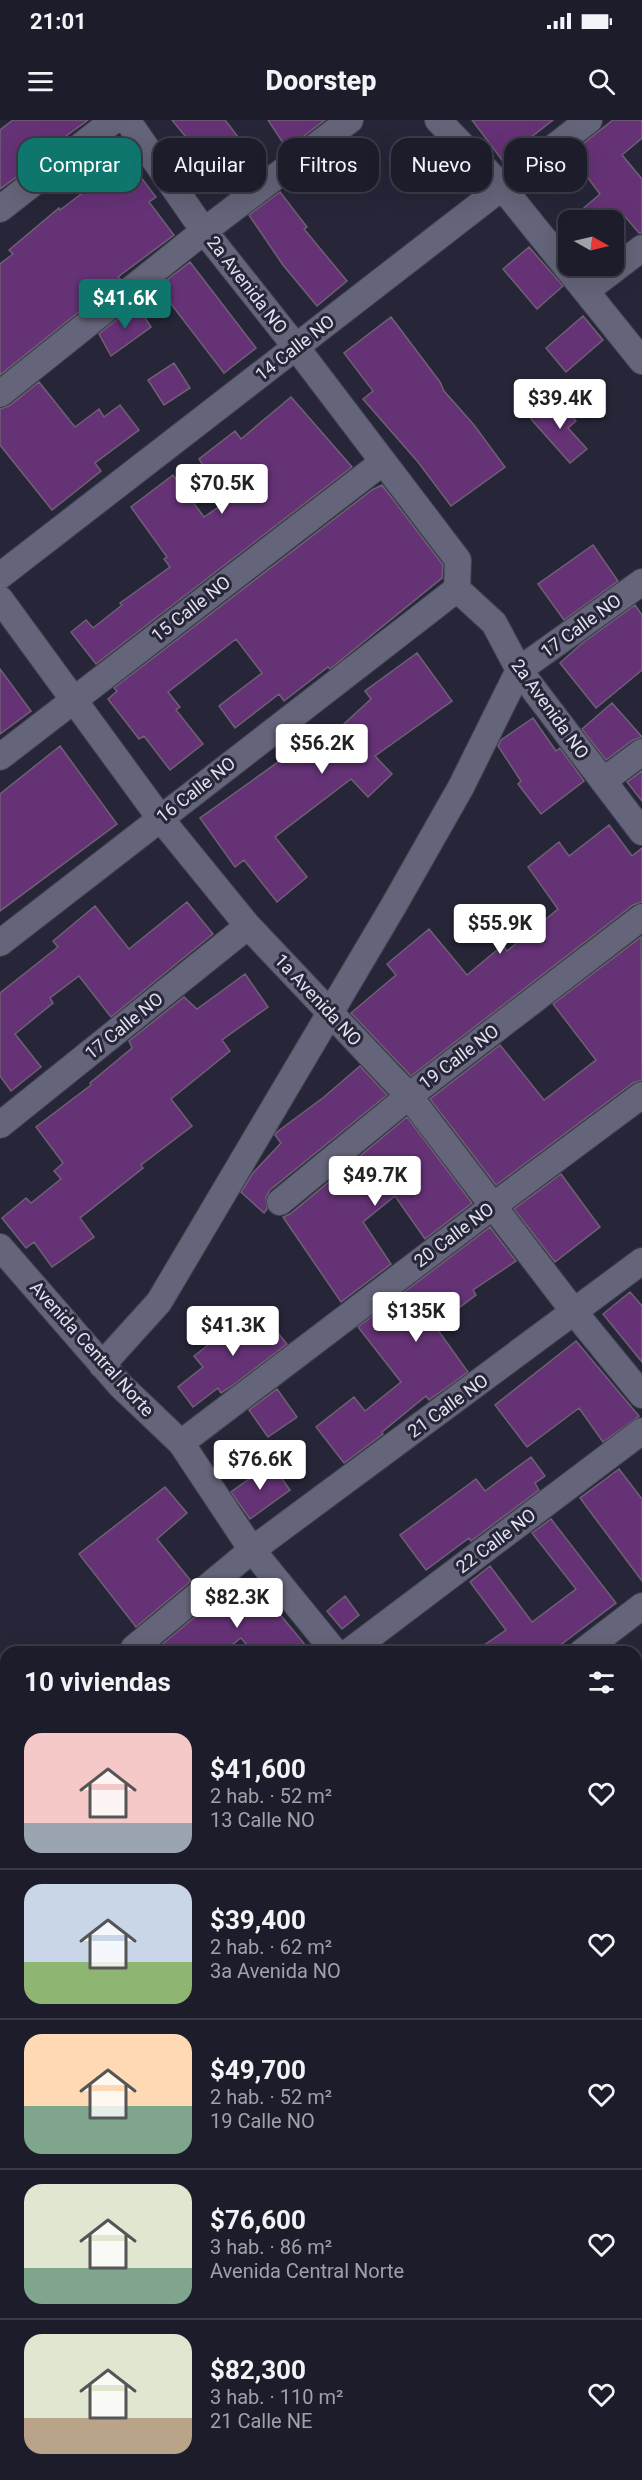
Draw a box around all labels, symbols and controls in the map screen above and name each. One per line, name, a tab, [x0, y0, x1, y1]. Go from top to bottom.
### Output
text: 21:01	[30, 9, 87, 34]
icon: menu	[24, 65, 57, 98]
text: Doorstep	[266, 65, 376, 97]
icon: search	[585, 65, 618, 98]
chip: Comprar	[18, 138, 141, 192]
chip: Alquilar	[153, 138, 266, 192]
chip: Filtros	[278, 138, 379, 192]
chip: Nuevo	[391, 138, 492, 192]
chip: Piso	[504, 138, 587, 192]
north arrow	[558, 210, 624, 276]
map controls	[558, 210, 624, 276]
street label: 2a Avenida NO	[203, 232, 292, 338]
pin: $41.6K	[76, 279, 174, 330]
text: $41.6K	[93, 286, 157, 310]
street label: 14 Calle NO	[251, 310, 338, 385]
pin: $39.4K	[511, 379, 609, 430]
text: $39.4K	[528, 386, 592, 410]
pin: $70.5K	[173, 464, 271, 515]
text: $70.5K	[190, 471, 254, 495]
street label: 15 Calle NO	[147, 571, 234, 646]
street label: 17 Calle NO	[536, 589, 625, 662]
street label: 2a Avenida NO	[507, 655, 594, 763]
pin: $56.2K	[273, 724, 371, 775]
text: $56.2K	[290, 731, 354, 755]
street label: 16 Calle NO	[152, 752, 239, 827]
pin: $55.9K	[451, 904, 549, 955]
text: $55.9K	[468, 911, 532, 935]
street label: 1a Avenida NO	[271, 949, 366, 1050]
street label: 17 Calle NO	[80, 988, 167, 1063]
street label: 19 Calle NO	[415, 1020, 503, 1093]
pin: $49.7K	[326, 1156, 424, 1207]
text: $49.7K	[343, 1163, 407, 1187]
street label: 20 Calle NO	[410, 1198, 498, 1271]
street label: Avenida Central Norte	[26, 1277, 159, 1421]
pin: $135K	[374, 1292, 458, 1343]
text: $135K	[387, 1299, 445, 1323]
pin: $41.3K	[184, 1306, 282, 1357]
text: $41.3K	[201, 1313, 265, 1337]
street label: 21 Calle NO	[403, 1369, 492, 1442]
pin: $76.6K	[211, 1440, 309, 1491]
text: $76.6K	[228, 1447, 292, 1471]
street label: 22 Calle NO	[452, 1504, 540, 1577]
pin: $82.3K	[188, 1578, 286, 1629]
text: $82.3K	[205, 1585, 269, 1609]
icon: filters	[585, 1666, 618, 1699]
text: 10 viviendas	[24, 1667, 171, 1697]
text: $41,600	[210, 1754, 306, 1784]
icon: home	[72, 1757, 144, 1829]
icon: heart	[585, 1777, 618, 1810]
text: 2 hab. · 52 m²	[210, 1784, 332, 1808]
text: 13 Calle NO	[210, 1808, 315, 1832]
text: $39,400	[210, 1905, 306, 1935]
icon: home	[72, 1908, 144, 1980]
icon: heart	[585, 1928, 618, 1961]
text: 2 hab. · 62 m²	[210, 1935, 332, 1959]
text: 3a Avenida NO	[210, 1959, 341, 1983]
text: $49,700	[210, 2055, 306, 2085]
icon: home	[72, 2058, 144, 2130]
icon: heart	[585, 2078, 618, 2111]
text: 2 hab. · 52 m²	[210, 2085, 332, 2109]
text: 19 Calle NO	[210, 2109, 315, 2133]
text: $76,600	[210, 2205, 306, 2235]
icon: home	[72, 2208, 144, 2280]
icon: heart	[585, 2228, 618, 2261]
text: 3 hab. · 86 m²	[210, 2235, 332, 2259]
text: Avenida Central Norte	[210, 2259, 404, 2283]
text: $82,300	[210, 2355, 306, 2385]
icon: home	[72, 2358, 144, 2430]
icon: heart	[585, 2378, 618, 2411]
text: 3 hab. · 110 m²	[210, 2385, 343, 2409]
text: 21 Calle NE	[210, 2409, 312, 2433]

